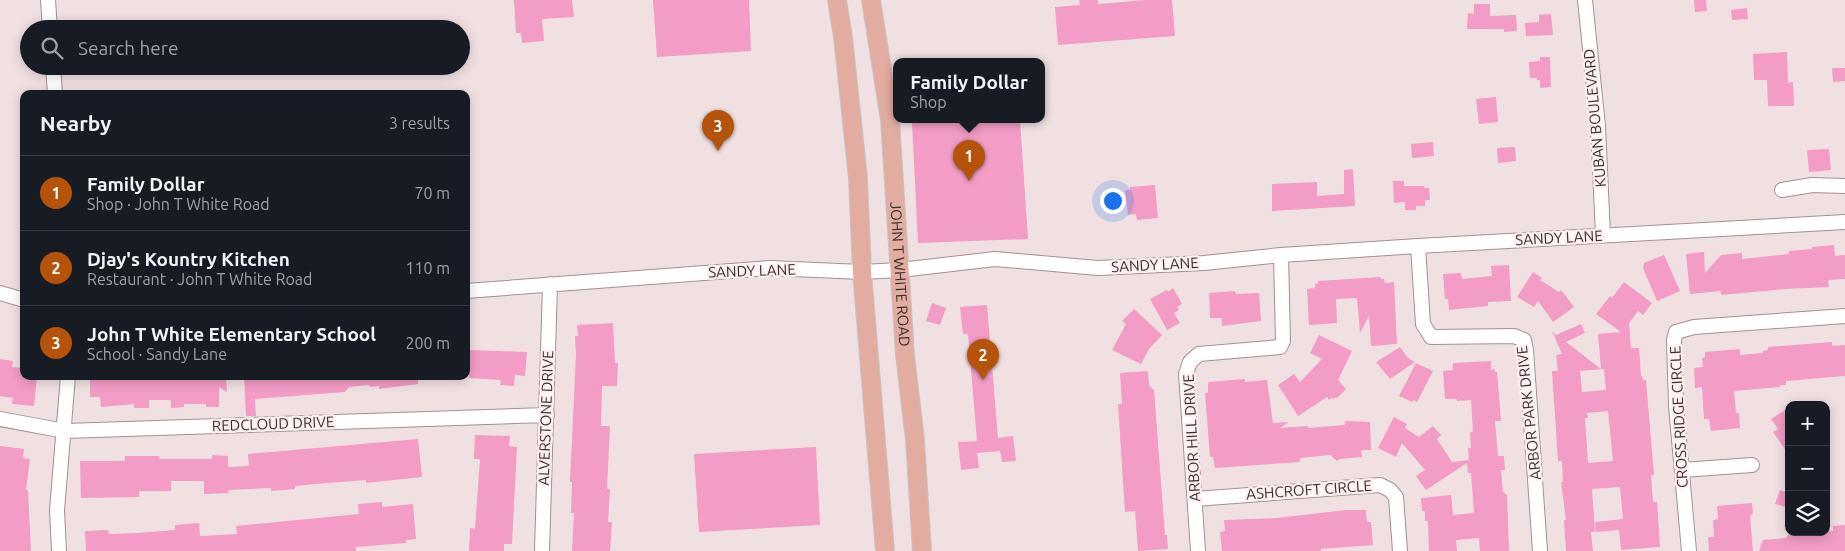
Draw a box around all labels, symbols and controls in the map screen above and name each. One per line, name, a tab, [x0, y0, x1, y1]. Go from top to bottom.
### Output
search box	[20, 20, 470, 75]
icon: search	[38, 34, 66, 62]
text: Search here	[78, 37, 178, 59]
street label: KUBAN BOULEVARD	[1580, 48, 1609, 188]
popup	[893, 58, 1045, 123]
text: Family Dollar	[910, 71, 1028, 93]
text: Shop	[910, 93, 947, 111]
pin: 3	[702, 110, 734, 151]
text: Nearby	[40, 111, 111, 135]
text: 3 results	[389, 114, 450, 132]
pin: 1	[953, 140, 985, 181]
text: Family Dollar	[87, 173, 204, 195]
text: 1	[51, 184, 61, 202]
text: 70 m	[414, 184, 450, 202]
your location	[1100, 188, 1126, 214]
text: Shop · John T White Road	[87, 195, 270, 213]
street label: JOHN T WHITE ROAD	[887, 201, 913, 347]
street label: SANDY LANE	[1515, 227, 1603, 248]
text: Djay's Kountry Kitchen	[87, 248, 290, 270]
street label: SANDY LANE	[1111, 254, 1199, 275]
text: 2	[51, 259, 61, 277]
text: 110 m	[405, 259, 450, 277]
street label: SANDY LANE	[708, 260, 796, 281]
text: Restaurant · John T White Road	[87, 270, 312, 288]
text: John T White Elementary School	[87, 323, 376, 345]
text: 3	[51, 334, 61, 352]
text: 200 m	[405, 334, 450, 352]
pin: 2	[967, 339, 999, 380]
text: School · Sandy Lane	[87, 345, 227, 363]
street label: ARBOR PARK DRIVE	[1513, 345, 1544, 481]
street label: CROSS RIDGE CIRCLE	[1666, 345, 1691, 489]
street label: ALVERSTONE DRIVE	[535, 350, 556, 486]
street label: ARBOR HILL DRIVE	[1180, 374, 1203, 502]
map controls	[1785, 401, 1830, 536]
button: +	[1785, 401, 1830, 446]
street label: REDCLOUD DRIVE	[212, 413, 334, 434]
button: −	[1785, 446, 1830, 491]
street label: ASHCROFT CIRCLE	[1246, 477, 1372, 502]
button: layers	[1785, 491, 1830, 536]

